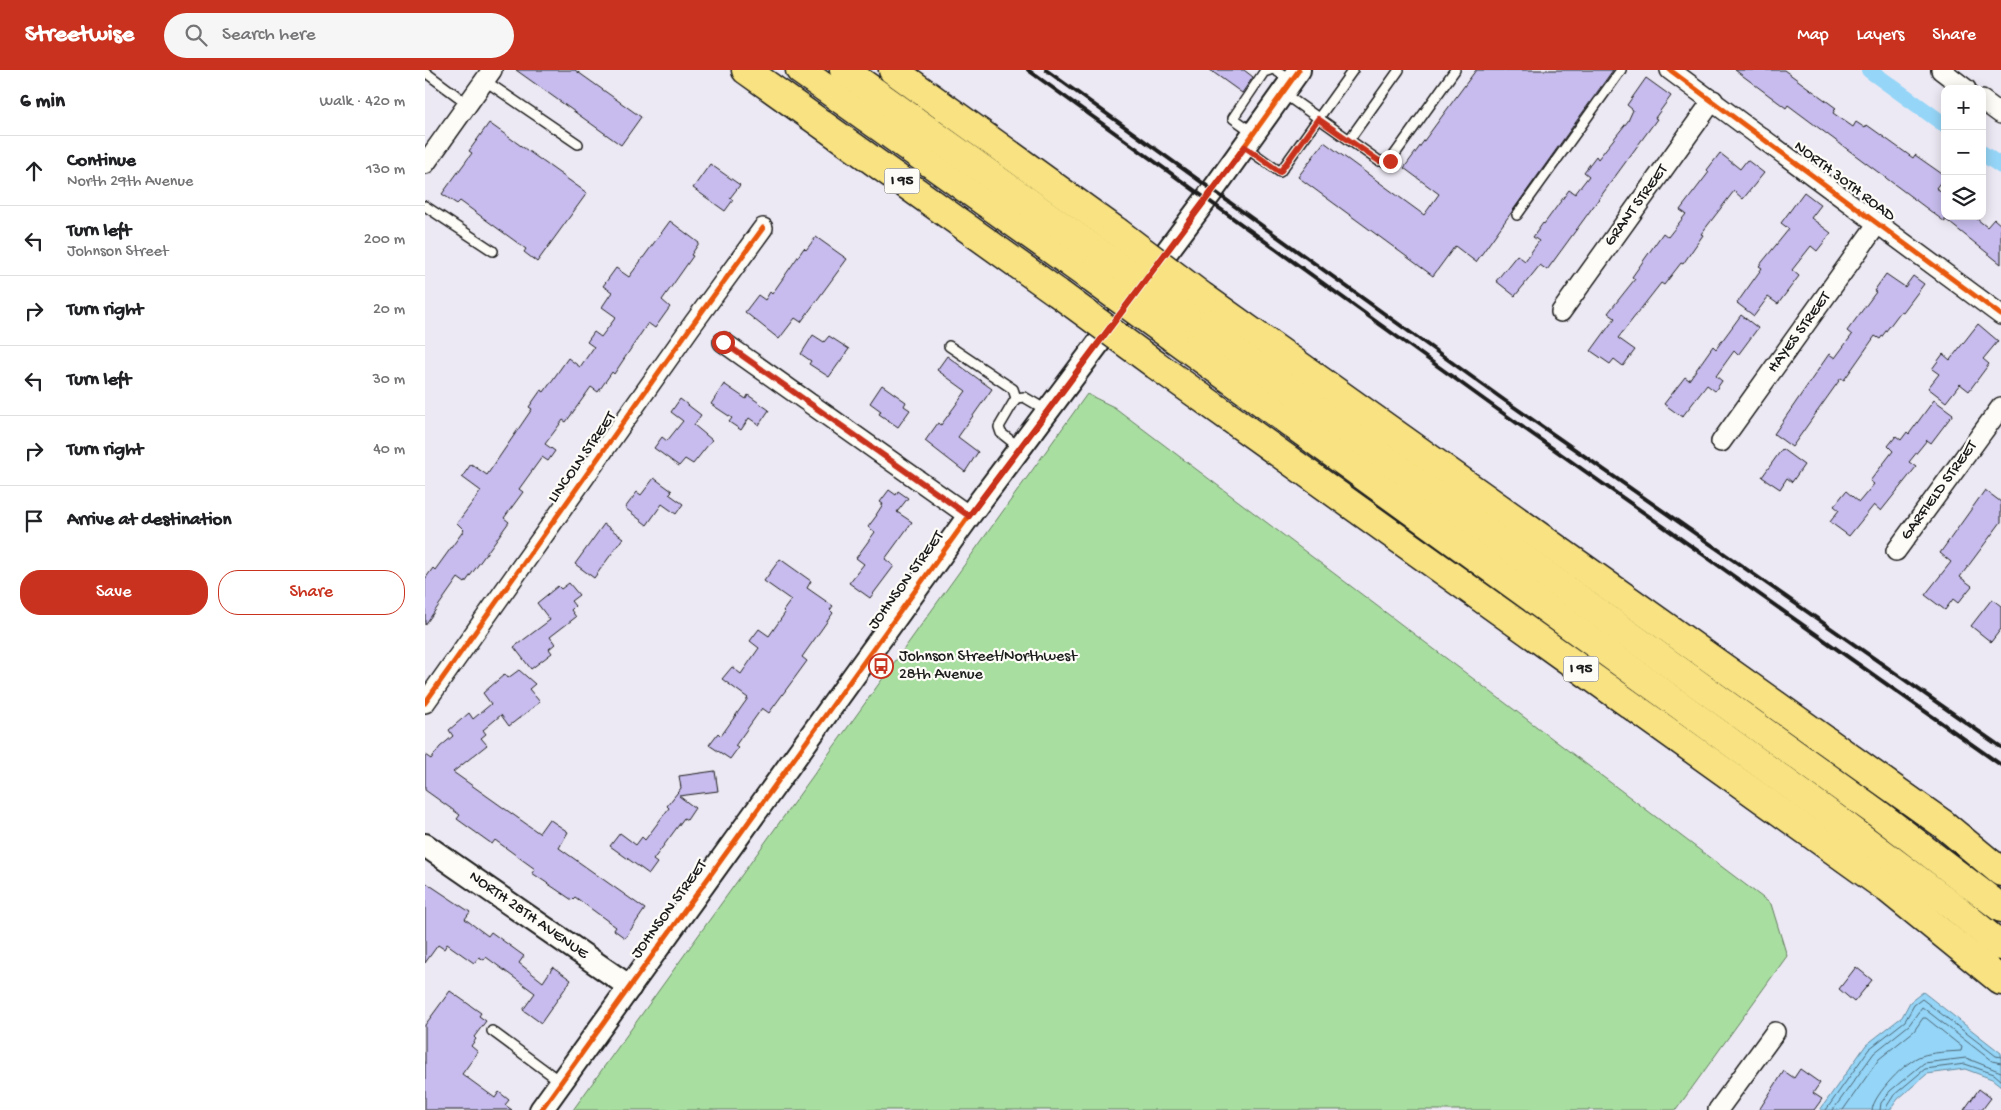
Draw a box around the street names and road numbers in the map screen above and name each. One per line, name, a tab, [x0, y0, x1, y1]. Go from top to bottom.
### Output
street label: NORTH 30TH ROAD	[1790, 138, 1899, 227]
street label: GRANT STREET	[1601, 161, 1674, 251]
road number: I 95	[885, 168, 919, 194]
street label: HAYES STREET	[1764, 288, 1836, 377]
street label: LINCOLN STREET	[545, 408, 622, 507]
street label: GARFIELD STREET	[1898, 437, 1983, 544]
street label: JOHNSON STREET	[865, 527, 950, 634]
road number: I 95	[1563, 656, 1599, 682]
street label: JOHNSON STREET	[628, 856, 713, 963]
street label: NORTH 28TH AVENUE	[465, 868, 592, 965]

